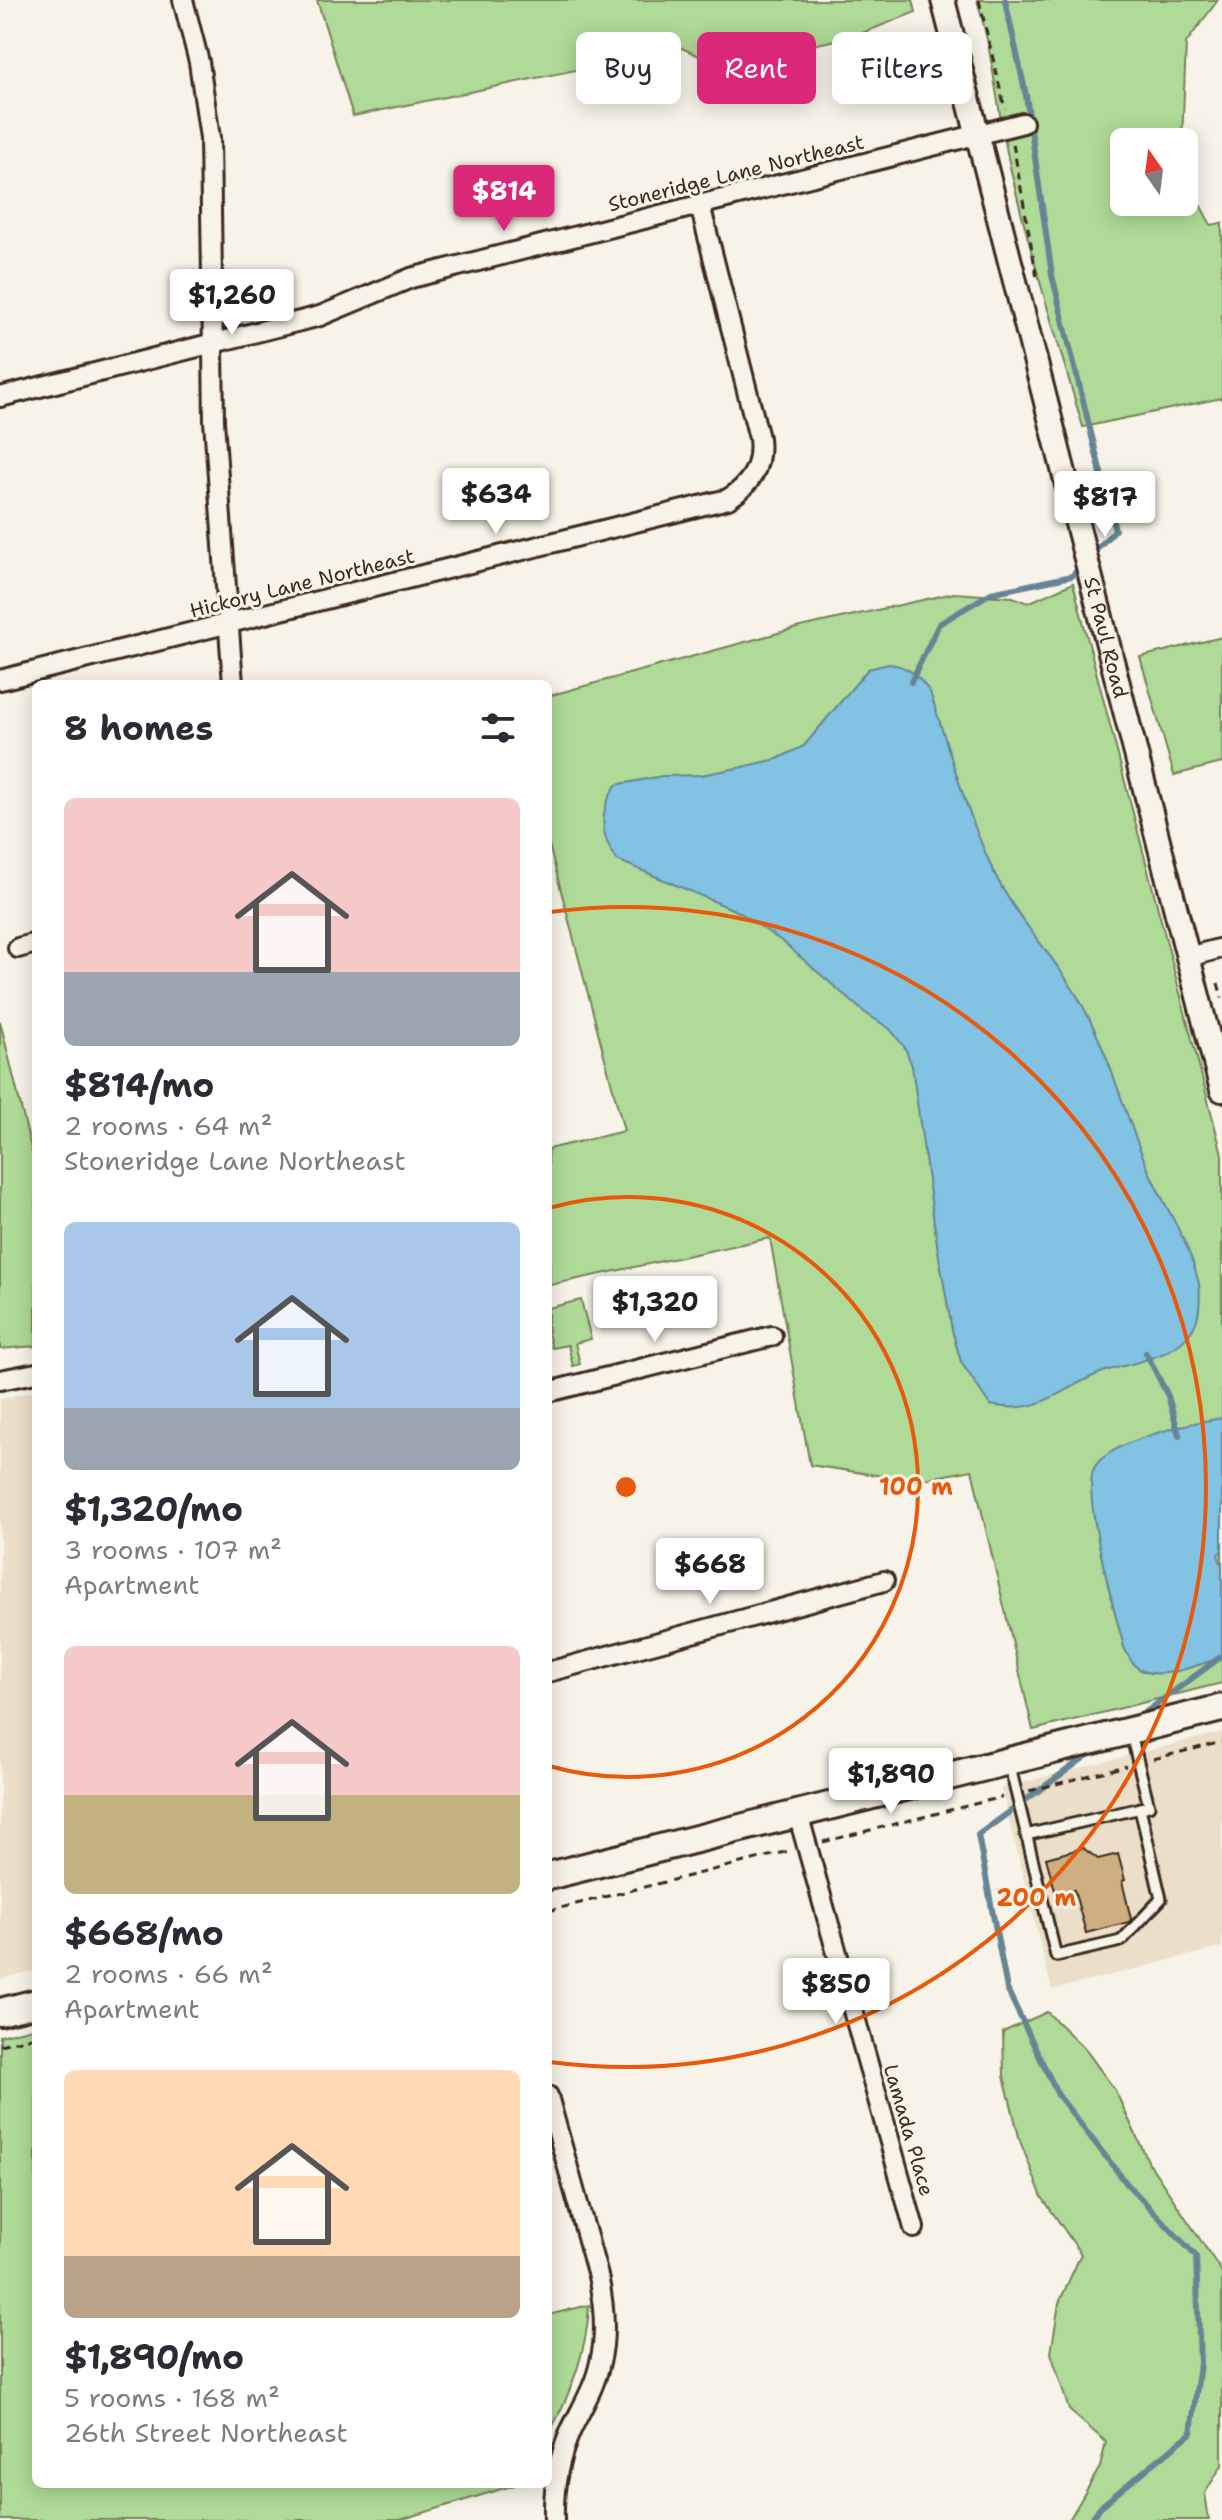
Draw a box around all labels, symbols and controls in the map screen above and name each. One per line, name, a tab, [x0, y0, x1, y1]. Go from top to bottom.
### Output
chip: Buy	[576, 32, 681, 104]
chip: Rent	[697, 32, 816, 104]
chip: Filters	[832, 32, 972, 104]
north arrow	[1110, 128, 1198, 216]
map controls	[1110, 128, 1198, 216]
street label: Stoneridge Lane Northeast	[605, 129, 867, 217]
pin: $814	[457, 165, 551, 233]
text: $814	[471, 173, 537, 208]
pin: $1,260	[167, 269, 297, 337]
text: $1,260	[188, 277, 276, 312]
pin: $634	[449, 468, 543, 536]
pin: $817	[1058, 471, 1152, 539]
text: $634	[460, 476, 532, 511]
text: $817	[1072, 479, 1138, 514]
street label: Hickory Lane Northeast	[187, 542, 417, 624]
street label: St Paul Road	[1078, 574, 1134, 701]
text: 8 homes	[64, 705, 213, 751]
icon: filters	[476, 706, 520, 750]
icon: home	[220, 850, 364, 994]
text: $814/mo	[64, 1062, 214, 1108]
text: 2 rooms · 64 m²	[64, 1108, 272, 1143]
text: Stoneridge Lane Northeast	[64, 1143, 406, 1178]
icon: home	[220, 1274, 364, 1418]
pin: $1,320	[590, 1276, 720, 1344]
text: $1,320	[611, 1284, 699, 1319]
text: 100 m	[879, 1471, 953, 1503]
centre of rings	[612, 1473, 640, 1501]
text: $1,320/mo	[64, 1486, 243, 1532]
text: 3 rooms · 107 m²	[64, 1532, 282, 1567]
pin: $668	[663, 1538, 757, 1606]
text: $668	[674, 1546, 746, 1581]
text: Apartment	[64, 1567, 200, 1602]
icon: home	[220, 1698, 364, 1842]
pin: $1,890	[826, 1748, 956, 1816]
text: $1,890	[847, 1756, 935, 1791]
text: 200 m	[996, 1882, 1076, 1914]
text: $668/mo	[64, 1910, 224, 1956]
text: 2 rooms · 66 m²	[64, 1956, 273, 1991]
pin: $850	[789, 1958, 883, 2026]
text: $850	[801, 1966, 871, 2001]
text: Apartment	[64, 1991, 200, 2026]
street label: Lamada Place	[878, 2061, 940, 2199]
icon: home	[220, 2122, 364, 2266]
text: $1,890/mo	[64, 2334, 244, 2380]
text: 5 rooms · 168 m²	[64, 2380, 280, 2415]
text: 26th Street Northeast	[64, 2415, 348, 2450]

